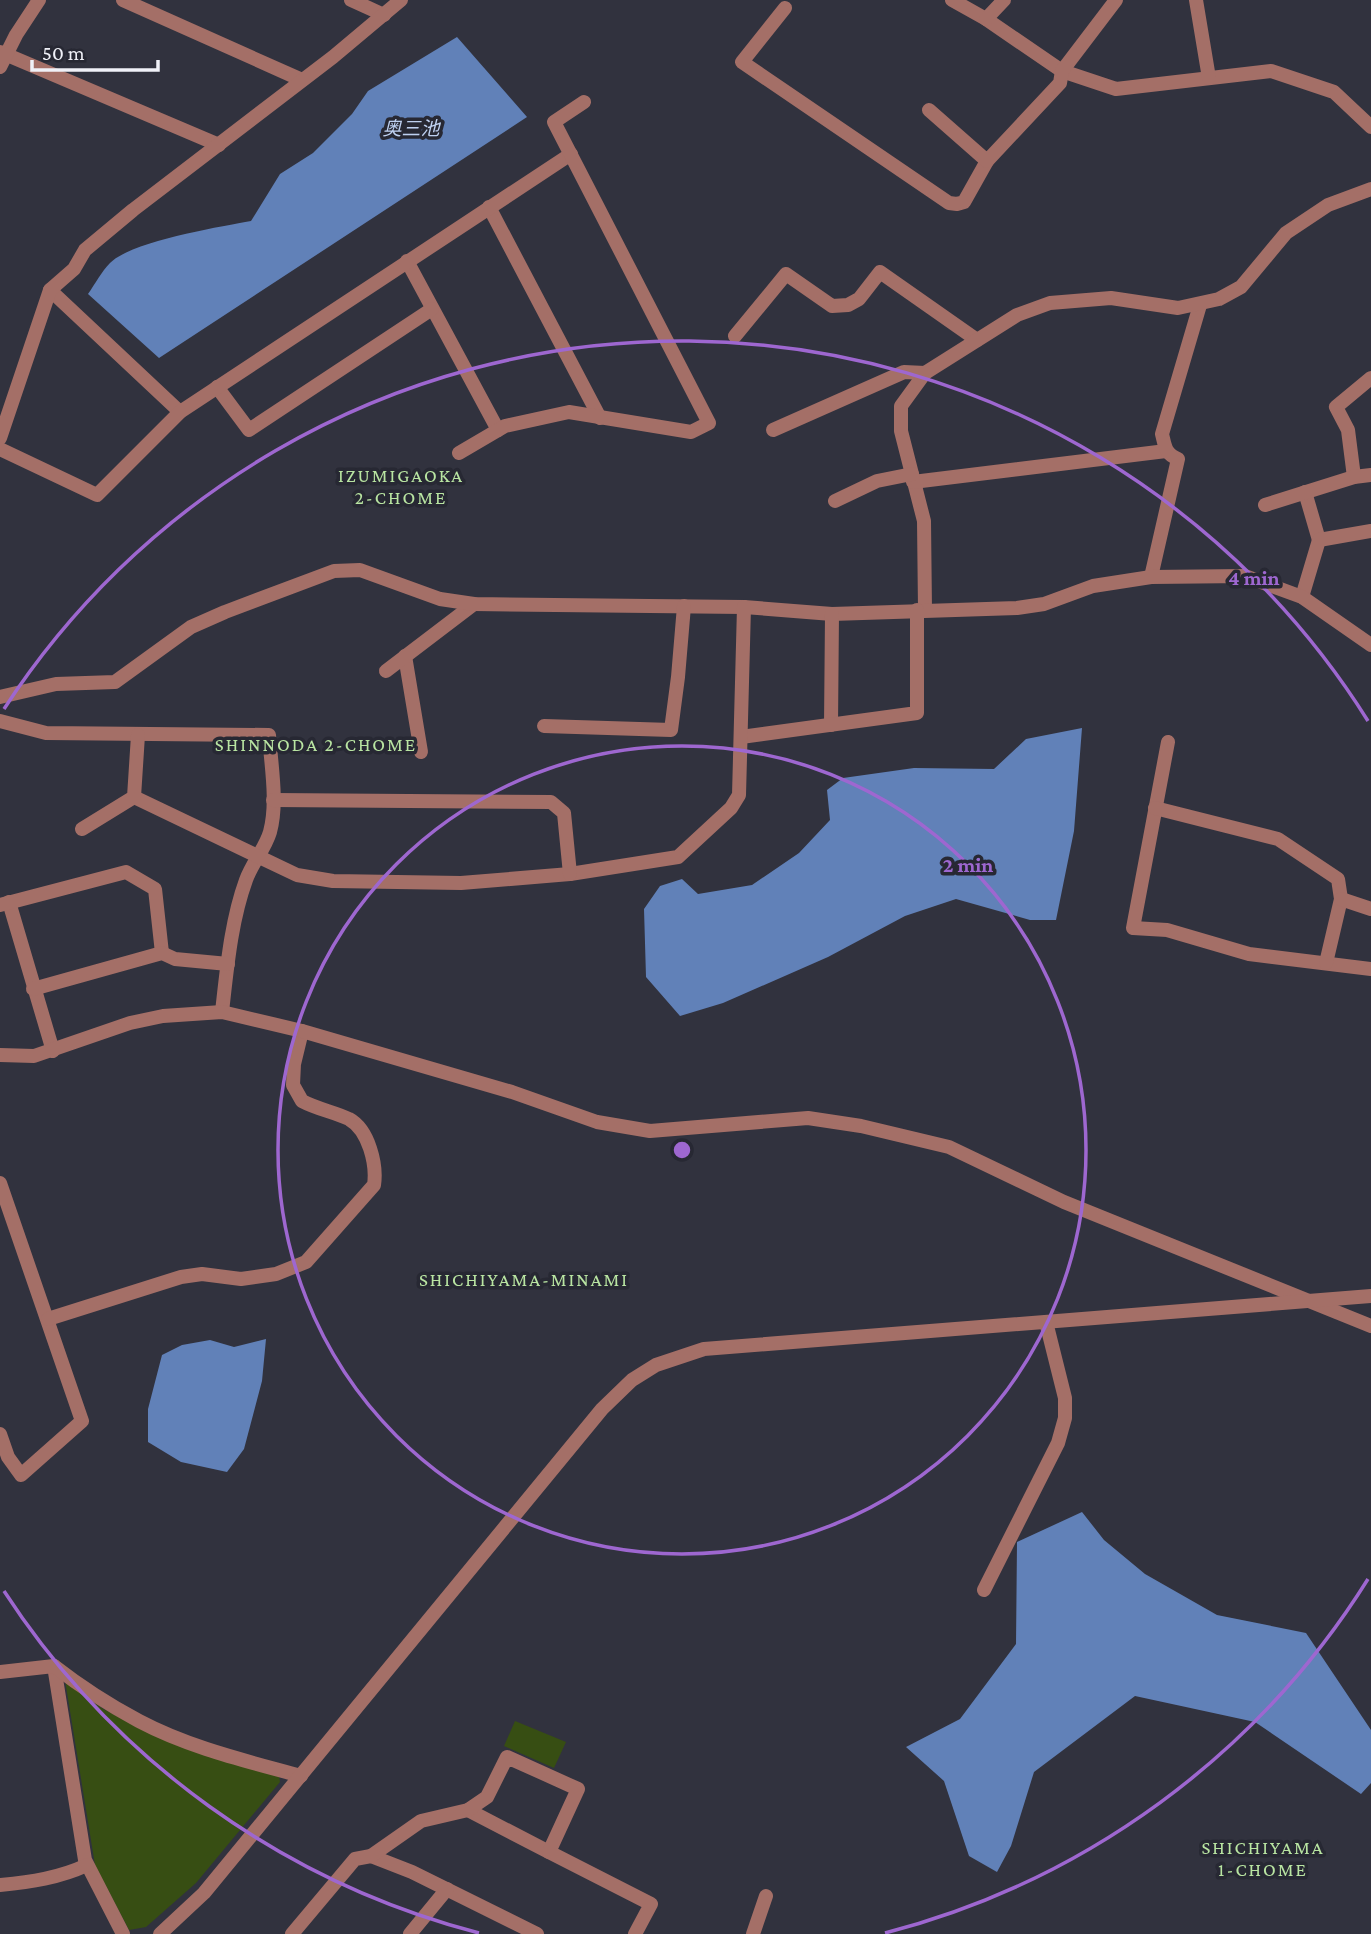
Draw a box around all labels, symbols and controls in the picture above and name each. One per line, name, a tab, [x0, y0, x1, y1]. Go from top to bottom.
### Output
scale bar	[32, 28, 158, 72]
text: 50 m	[42, 41, 85, 65]
water label: 奥三池	[382, 118, 441, 139]
district label: IZUMIGAOKA 2-CHOME	[338, 465, 464, 508]
text: 4 min	[1228, 566, 1280, 590]
district label: SHINNODA 2-CHOME	[215, 734, 417, 755]
text: 2 min	[943, 853, 993, 877]
centre of rings	[670, 1138, 694, 1162]
district label: SHICHIYAMA-MINAMI	[419, 1269, 629, 1290]
district label: SHICHIYAMA 1-CHOME	[1201, 1837, 1325, 1880]

